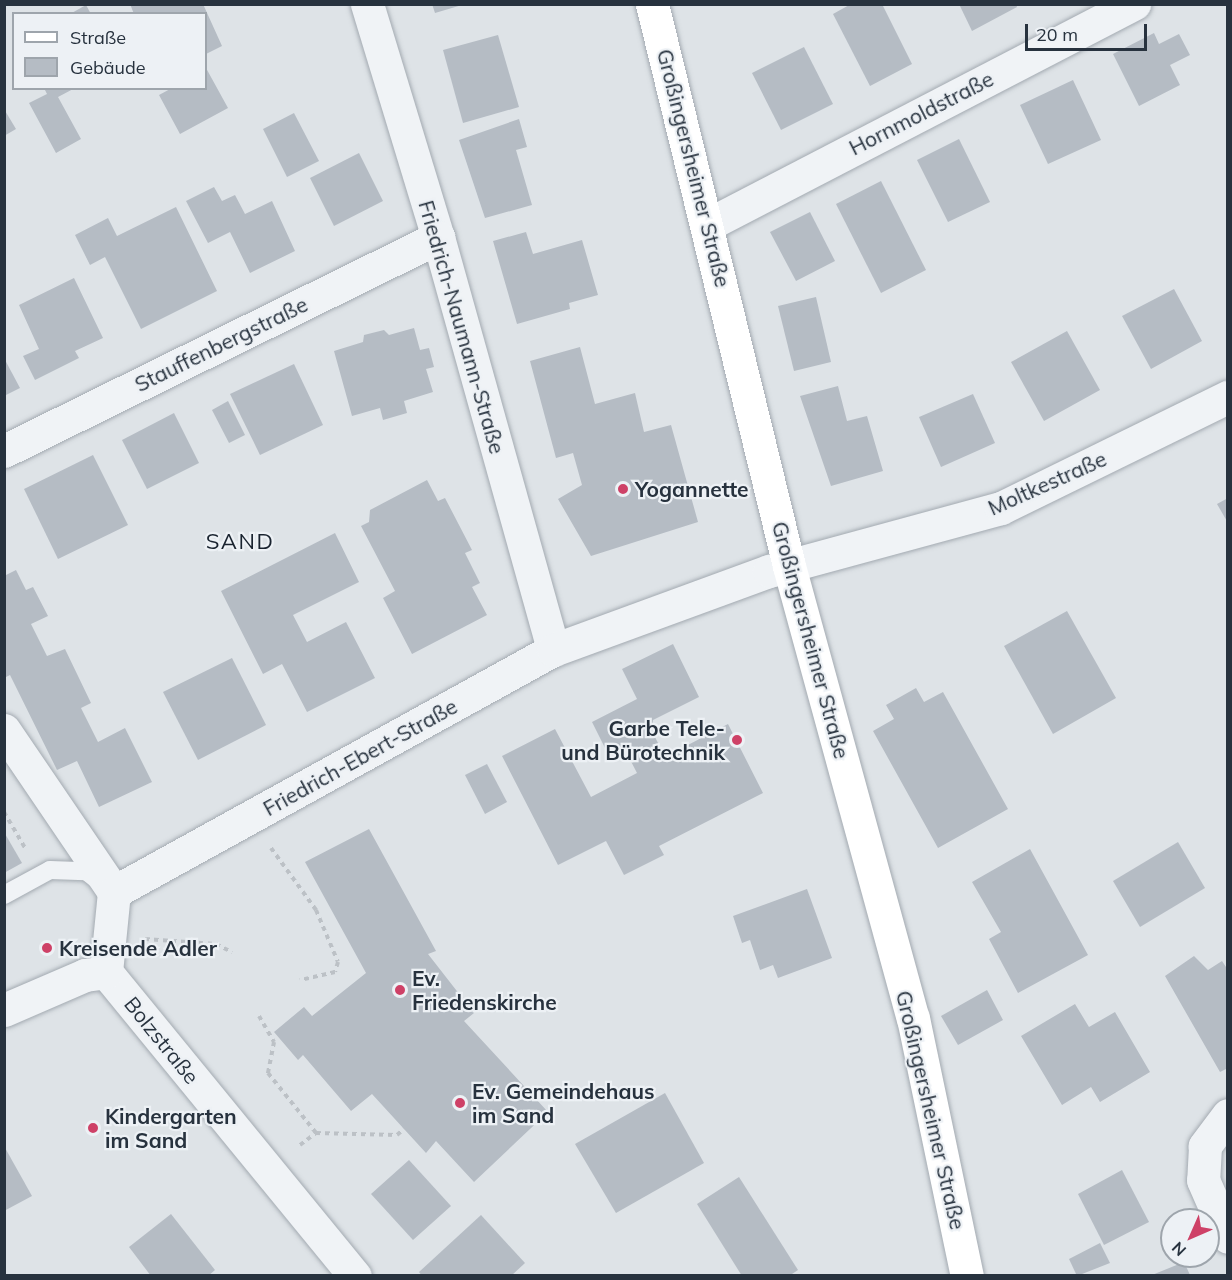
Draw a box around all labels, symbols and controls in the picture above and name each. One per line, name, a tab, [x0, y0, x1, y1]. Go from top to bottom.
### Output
legend	[12, 12, 207, 90]
scale bar	[1028, 12, 1150, 50]
text: 20 m	[1036, 23, 1078, 46]
text: Straße	[70, 26, 126, 49]
street label: Großingersheimer Straße	[652, 46, 736, 290]
text: Gebäude	[70, 56, 146, 79]
street label: Hornmoldstraße	[845, 66, 997, 160]
street label: Friedrich-Naumann-Straße	[414, 197, 510, 457]
street label: Stauffenbergstraße	[130, 291, 312, 397]
street label: Moltkestraße	[984, 446, 1110, 520]
place label: Yogannette	[635, 476, 749, 502]
marker: Yogannette	[616, 482, 630, 496]
street label: Großingersheimer Straße	[767, 519, 855, 761]
district label: SAND	[206, 529, 274, 555]
street label: Friedrich-Ebert-Straße	[259, 693, 461, 821]
place label: Garbe Tele- und Bürotechnik	[561, 715, 725, 765]
marker: Garbe Tele- und Bürotechnik	[730, 733, 744, 747]
place label: Kreisende Adler	[59, 935, 217, 961]
marker: Kreisende Adler	[40, 941, 54, 955]
place label: Ev. Friedenskirche	[412, 965, 557, 1015]
marker: Ev. Friedenskirche	[393, 983, 407, 997]
street label: Großingersheimer Straße	[891, 988, 971, 1232]
street label: Bolzstraße	[119, 991, 205, 1089]
place label: Ev. Gemeindehaus im Sand	[472, 1078, 655, 1128]
marker: Ev. Gemeindehaus im Sand	[453, 1096, 467, 1110]
place label: Kindergarten im Sand	[105, 1103, 237, 1153]
marker: Kindergarten im Sand	[86, 1121, 100, 1135]
north arrow	[1160, 1208, 1220, 1268]
text: N	[1167, 1238, 1190, 1261]

